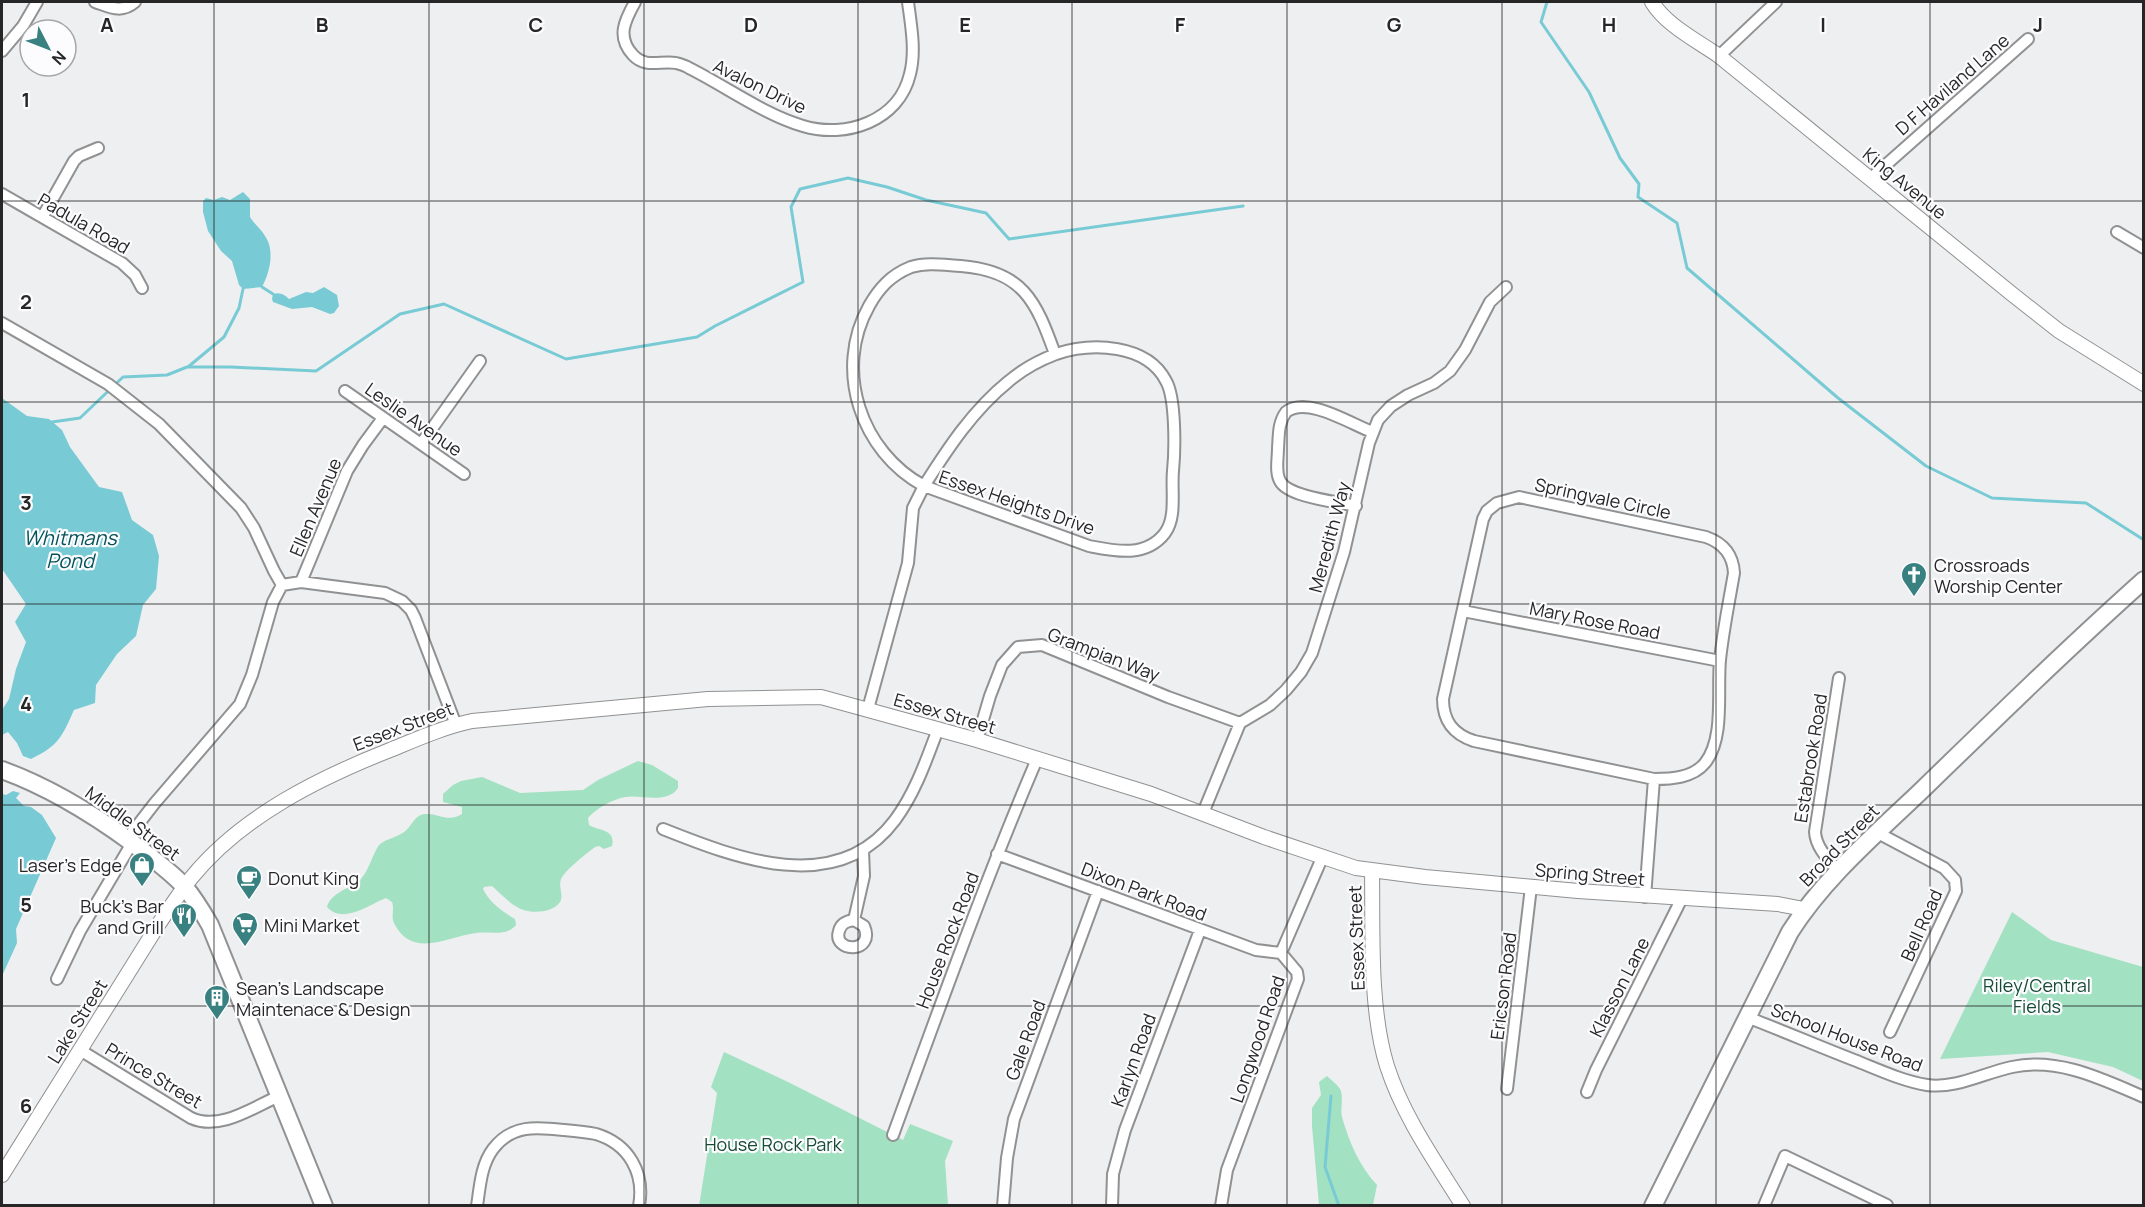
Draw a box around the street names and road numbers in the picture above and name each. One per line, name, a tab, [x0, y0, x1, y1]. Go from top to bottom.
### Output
street label: D F Haviland Lane	[1890, 28, 2014, 140]
street label: Avalon Drive	[710, 53, 810, 119]
street label: King Avenue	[1858, 142, 1952, 224]
street label: Padula Road	[34, 187, 134, 259]
street label: Leslie Avenue	[361, 377, 467, 461]
street label: Ellen Avenue	[283, 454, 347, 560]
street label: Essex Heights Drive	[936, 464, 1098, 540]
street label: Springvale Circle	[1533, 472, 1673, 524]
street label: Meredith Way	[1303, 478, 1355, 595]
street label: Mary Rose Road	[1528, 596, 1662, 644]
street label: Grampian Way	[1045, 622, 1164, 687]
street label: Essex Street	[891, 687, 999, 739]
street label: Estabrook Road	[1788, 692, 1832, 824]
street label: Essex Street	[350, 696, 456, 756]
street label: Middle Street	[81, 780, 185, 866]
street label: Broad Street	[1794, 799, 1884, 891]
street label: Dixon Park Road	[1078, 856, 1210, 926]
street label: Spring Street	[1534, 857, 1646, 891]
street label: House Rock Road	[910, 868, 984, 1012]
street label: Essex Street	[1342, 885, 1370, 991]
street label: Bell Road	[1895, 885, 1947, 965]
street label: Ericson Road	[1485, 931, 1521, 1041]
street label: Klasson Lane	[1584, 933, 1654, 1041]
street label: Longwood Road	[1224, 972, 1290, 1106]
street label: Lake Street	[42, 974, 112, 1068]
street label: Gale Road	[999, 997, 1051, 1083]
street label: School House Road	[1768, 997, 1926, 1077]
street label: Karlyn Road	[1105, 1010, 1161, 1110]
street label: Prince Street	[101, 1037, 207, 1113]

